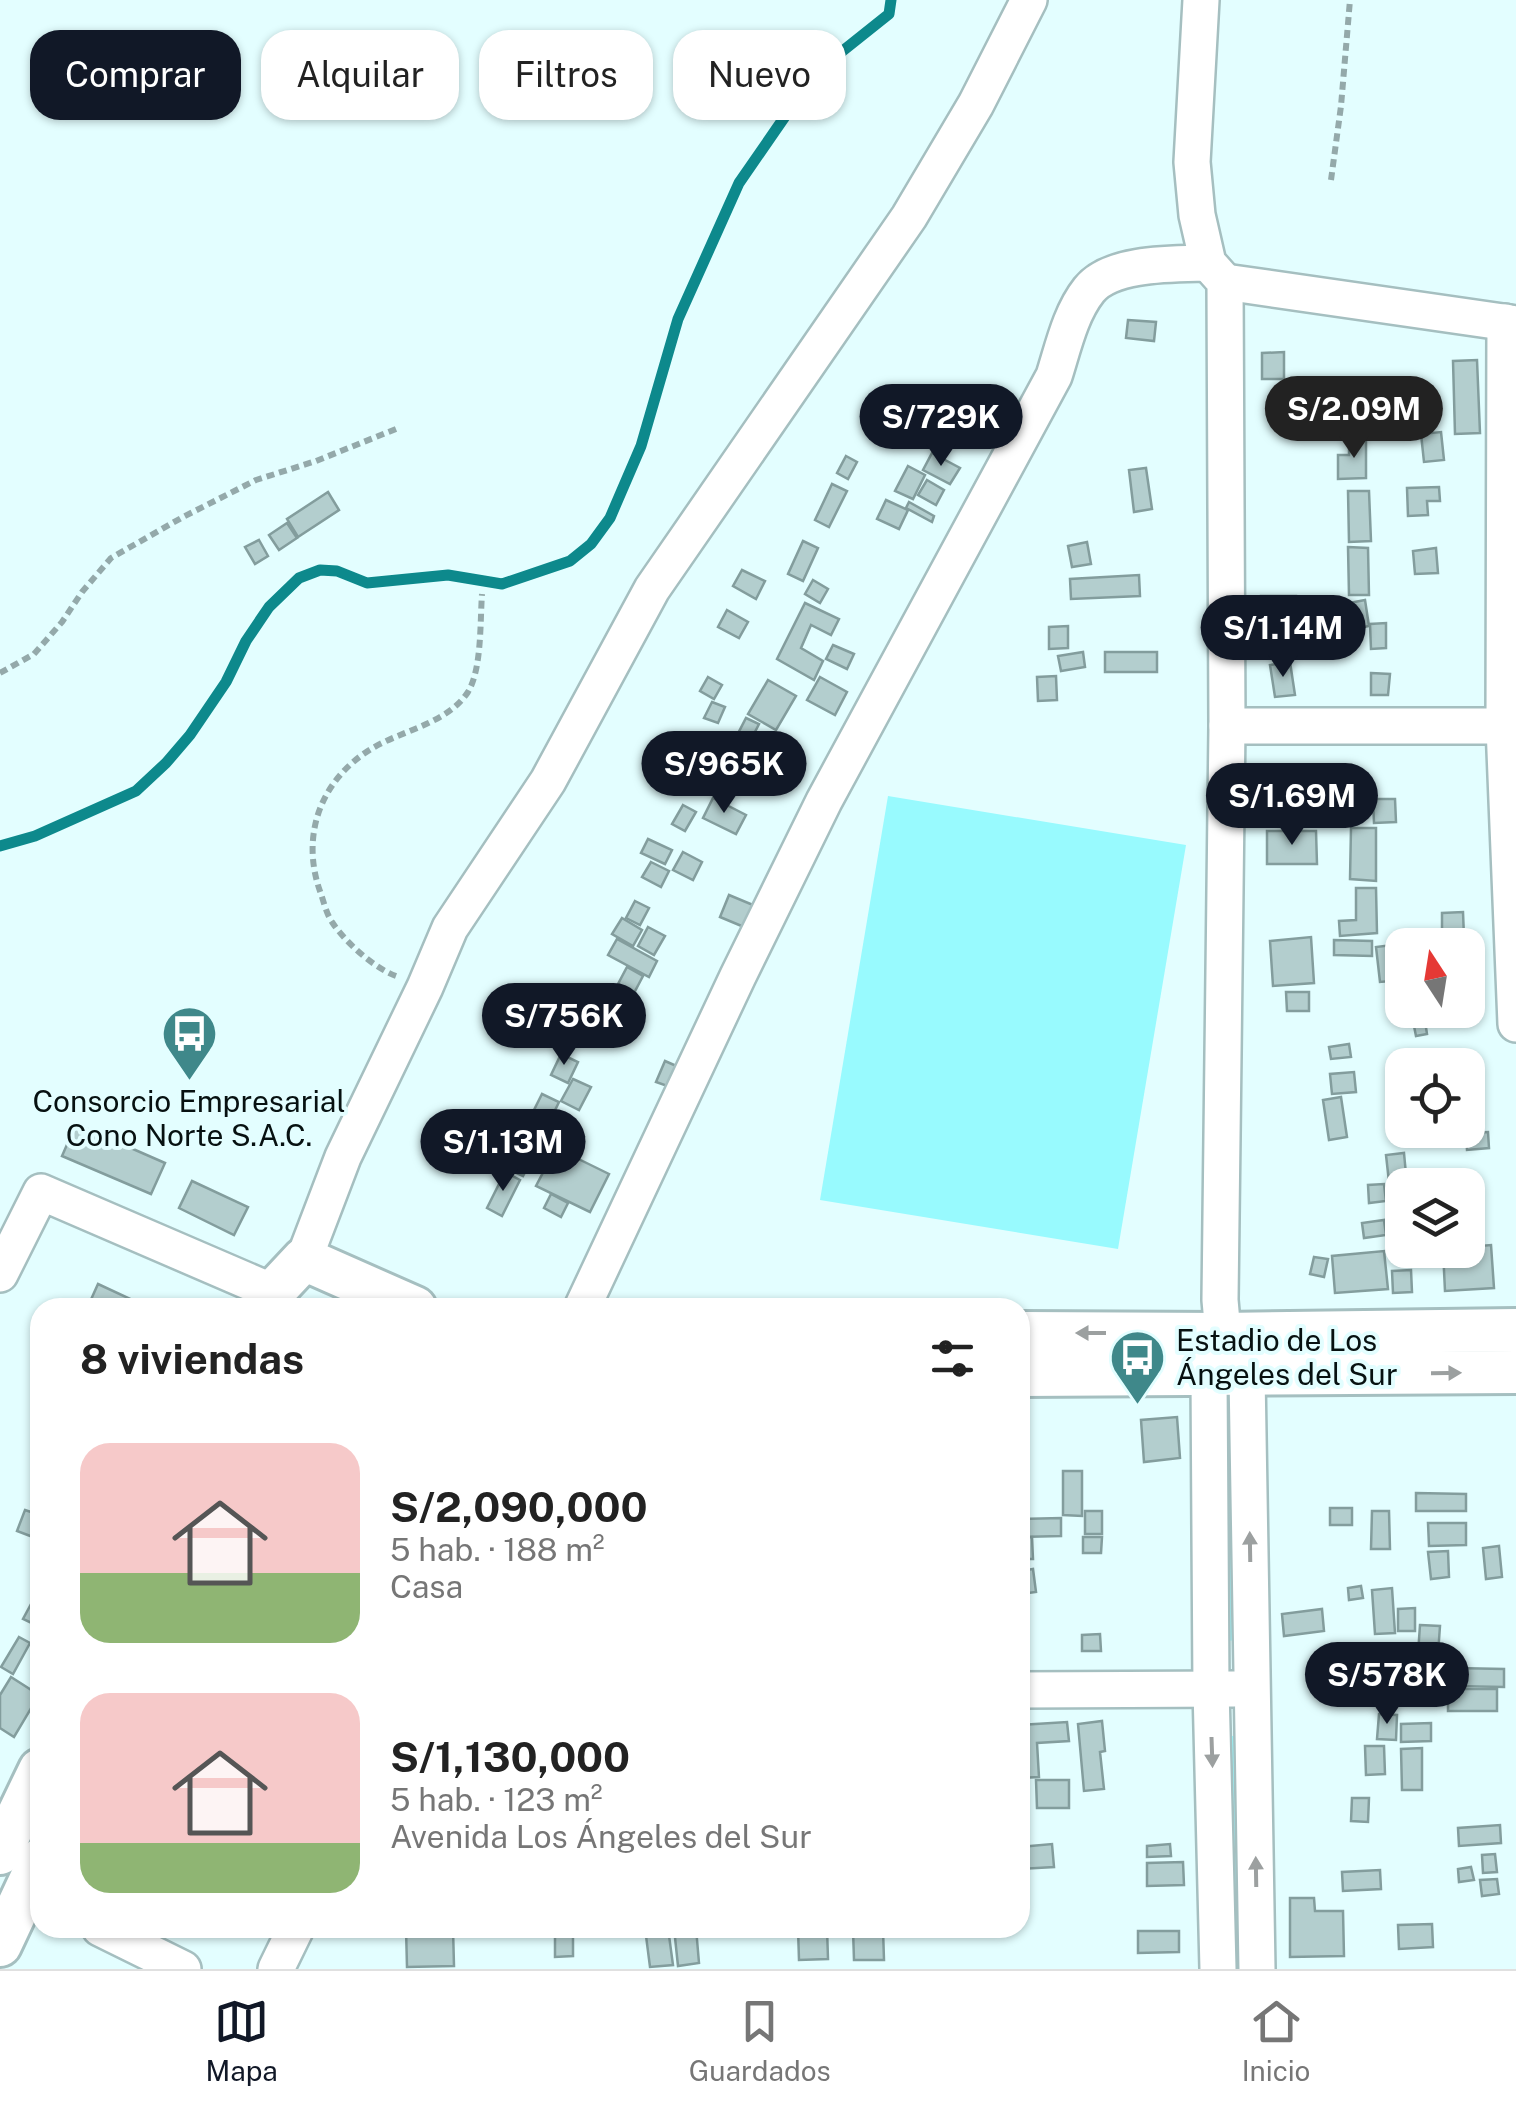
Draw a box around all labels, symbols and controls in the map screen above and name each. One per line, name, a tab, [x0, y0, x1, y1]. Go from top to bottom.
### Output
chip: Comprar	[30, 30, 241, 120]
chip: Alquilar	[261, 30, 459, 120]
chip: Filtros	[479, 30, 653, 120]
chip: Nuevo	[673, 30, 846, 120]
pin: S/2.09M	[1262, 376, 1446, 461]
pin: S/729K	[860, 384, 1022, 469]
text: S/2.09M	[1287, 390, 1421, 427]
text: S/729K	[882, 398, 1000, 435]
pin: S/1.14M	[1191, 595, 1375, 680]
text: S/1.14M	[1223, 609, 1343, 646]
pin: S/965K	[643, 731, 805, 816]
text: S/965K	[663, 745, 785, 782]
pin: S/1.69M	[1200, 763, 1384, 848]
text: S/1.69M	[1228, 777, 1356, 814]
north arrow	[1385, 928, 1485, 1028]
map controls	[1385, 928, 1485, 1268]
pin: S/756K	[483, 983, 645, 1068]
text: S/756K	[504, 997, 624, 1034]
bus stop icon: Consorcio Empresarial Cono Norte S.A.C.	[159, 1004, 219, 1083]
button: locate	[1385, 1048, 1485, 1148]
place label: Consorcio Empresarial Cono Norte S.A.C.	[32, 1083, 346, 1153]
pin: S/1.13M	[411, 1109, 595, 1194]
text: S/1.13M	[443, 1123, 564, 1160]
button: layers	[1385, 1168, 1485, 1268]
place label: Estadio de Los Ángeles del Sur	[1176, 1322, 1398, 1392]
one-way arrow	[1074, 1325, 1106, 1341]
bus stop icon: Estadio de Los Ángeles del Sur	[1107, 1328, 1167, 1407]
icon: filters	[925, 1331, 980, 1386]
text: 8 viviendas	[80, 1334, 304, 1383]
one-way arrow	[1431, 1365, 1463, 1381]
text: S/2,090,000	[390, 1482, 648, 1531]
icon: home	[160, 1483, 280, 1603]
one-way arrow	[1242, 1530, 1258, 1562]
text: 5 hab. · 188 m²	[390, 1531, 605, 1568]
text: Casa	[390, 1568, 463, 1605]
pin: S/578K	[1306, 1642, 1468, 1727]
text: S/578K	[1327, 1656, 1447, 1693]
text: S/1,130,000	[390, 1732, 630, 1781]
icon: home	[160, 1733, 280, 1853]
one-way arrow	[1205, 1736, 1221, 1768]
text: 5 hab. · 123 m²	[390, 1781, 603, 1818]
text: Avenida Los Ángeles del Sur	[390, 1818, 812, 1855]
one-way arrow	[1247, 1855, 1263, 1887]
tab: Mapa	[206, 1994, 278, 2087]
tab: Guardados	[689, 1994, 831, 2087]
tab: Inicio	[1242, 1994, 1310, 2087]

